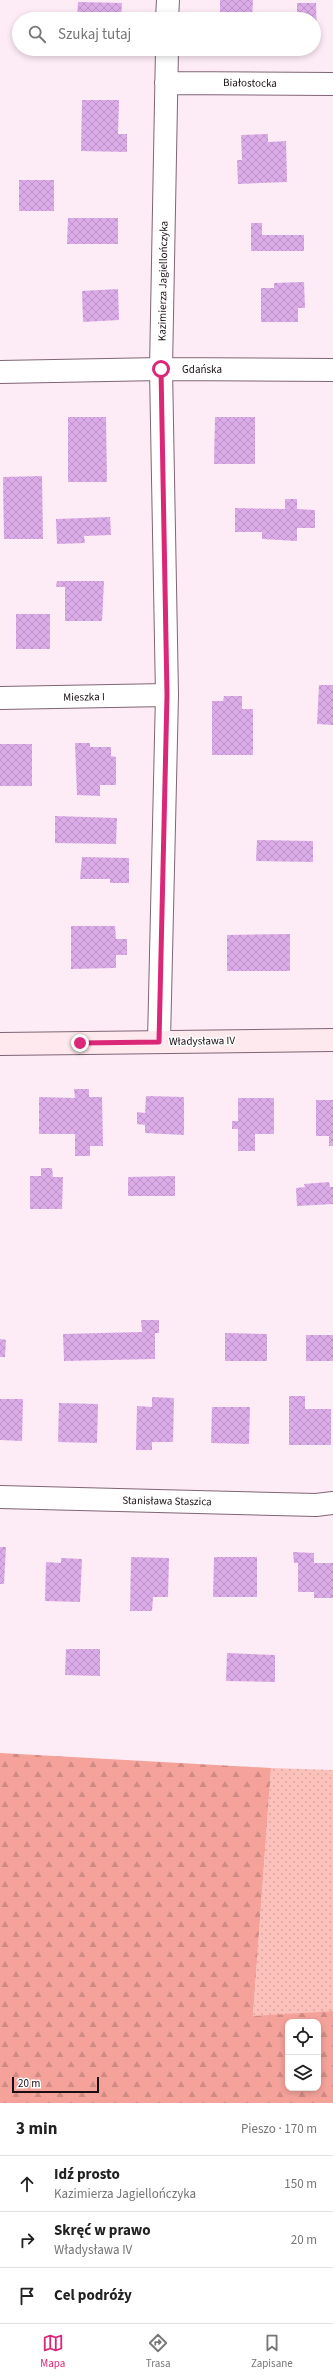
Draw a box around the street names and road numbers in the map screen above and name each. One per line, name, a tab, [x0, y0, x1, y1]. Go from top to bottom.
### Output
street label: Białostocka	[223, 75, 277, 91]
street label: Kazimierza Jagiellończyka	[154, 221, 172, 341]
street label: Gdańska	[182, 362, 222, 377]
street label: Mieszka I	[63, 689, 105, 705]
street label: Władysława IV	[169, 1033, 236, 1049]
street label: Stanisława Staszica	[122, 1493, 212, 1509]

